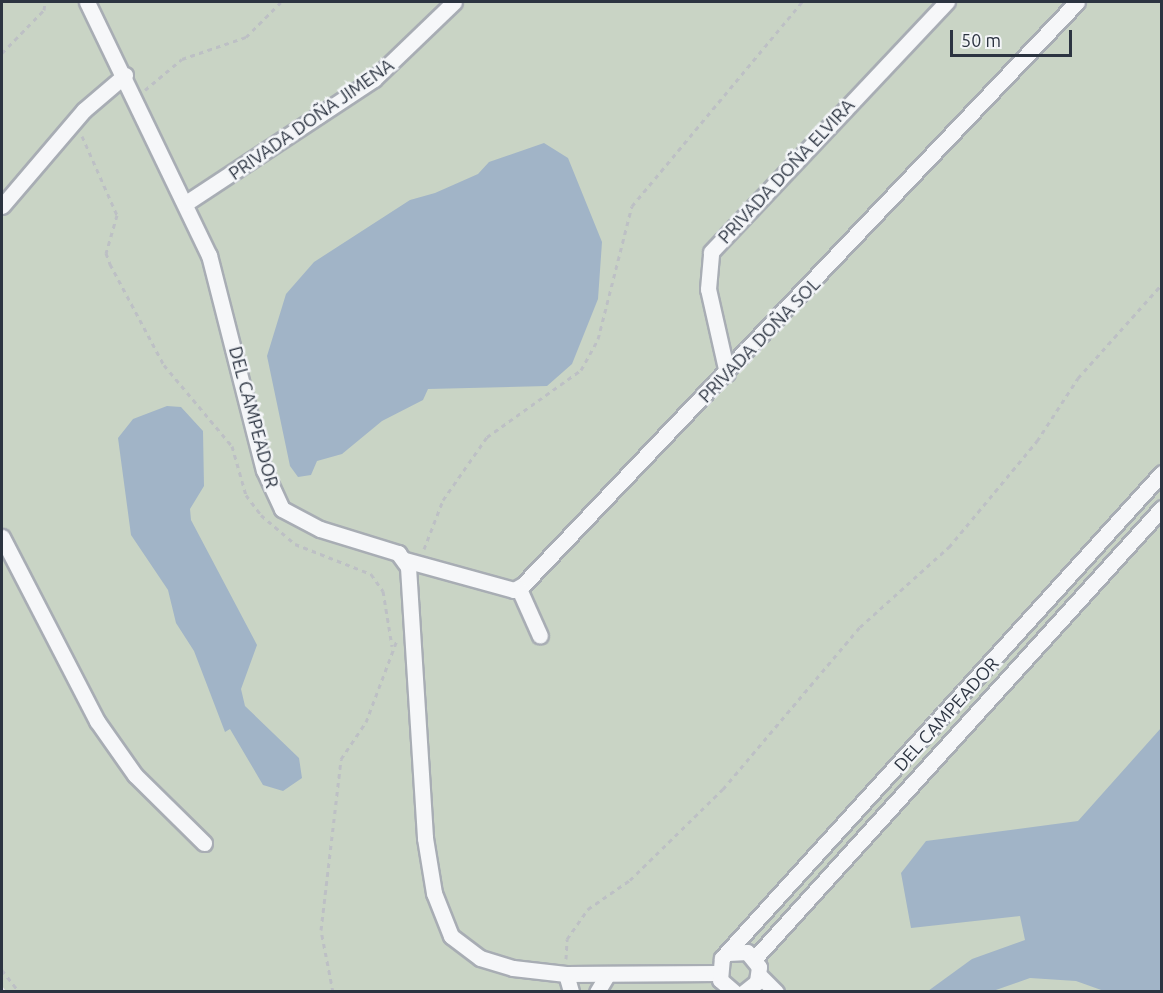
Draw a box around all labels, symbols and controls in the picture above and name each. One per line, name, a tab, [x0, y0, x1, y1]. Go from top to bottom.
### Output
scale bar	[953, 18, 1074, 56]
text: 50 m	[961, 30, 1001, 50]
street label: PRIVADA DOÑA JIMENA	[224, 54, 398, 184]
street label: PRIVADA DOÑA ELVIRA	[713, 94, 859, 248]
street label: PRIVADA DOÑA SOL	[694, 273, 824, 407]
street label: DEL CAMPEADOR	[225, 344, 283, 490]
street label: DEL CAMPEADOR	[889, 653, 1003, 775]

